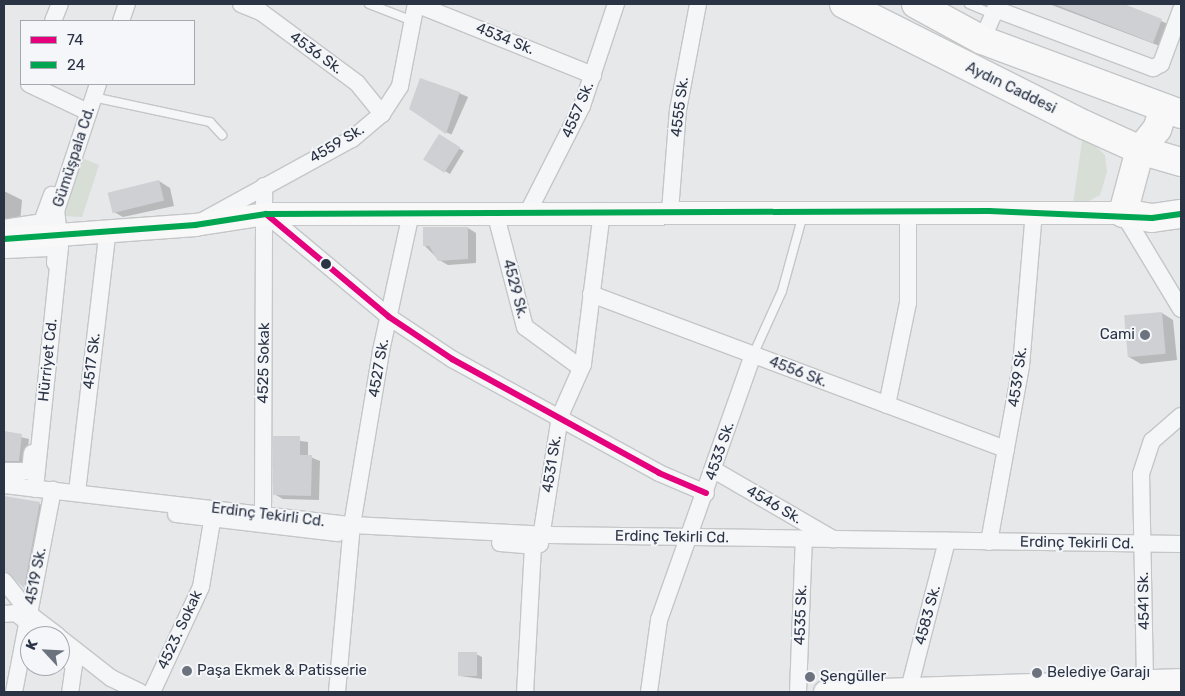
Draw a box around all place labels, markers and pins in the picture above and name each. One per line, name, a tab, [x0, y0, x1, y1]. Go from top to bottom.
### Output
unlabelled marker	[321, 259, 331, 269]
place label: Cami	[1100, 326, 1135, 344]
marker: Cami	[1139, 329, 1151, 341]
place label: Paşa Ekmek & Patisserie	[197, 662, 367, 680]
place label: Belediye Garajı	[1047, 664, 1150, 682]
marker: Paşa Ekmek & Patisserie	[181, 665, 193, 677]
marker: Belediye Garajı	[1031, 667, 1043, 679]
place label: Şengüller	[820, 668, 886, 686]
marker: Şengüller	[804, 671, 816, 683]

